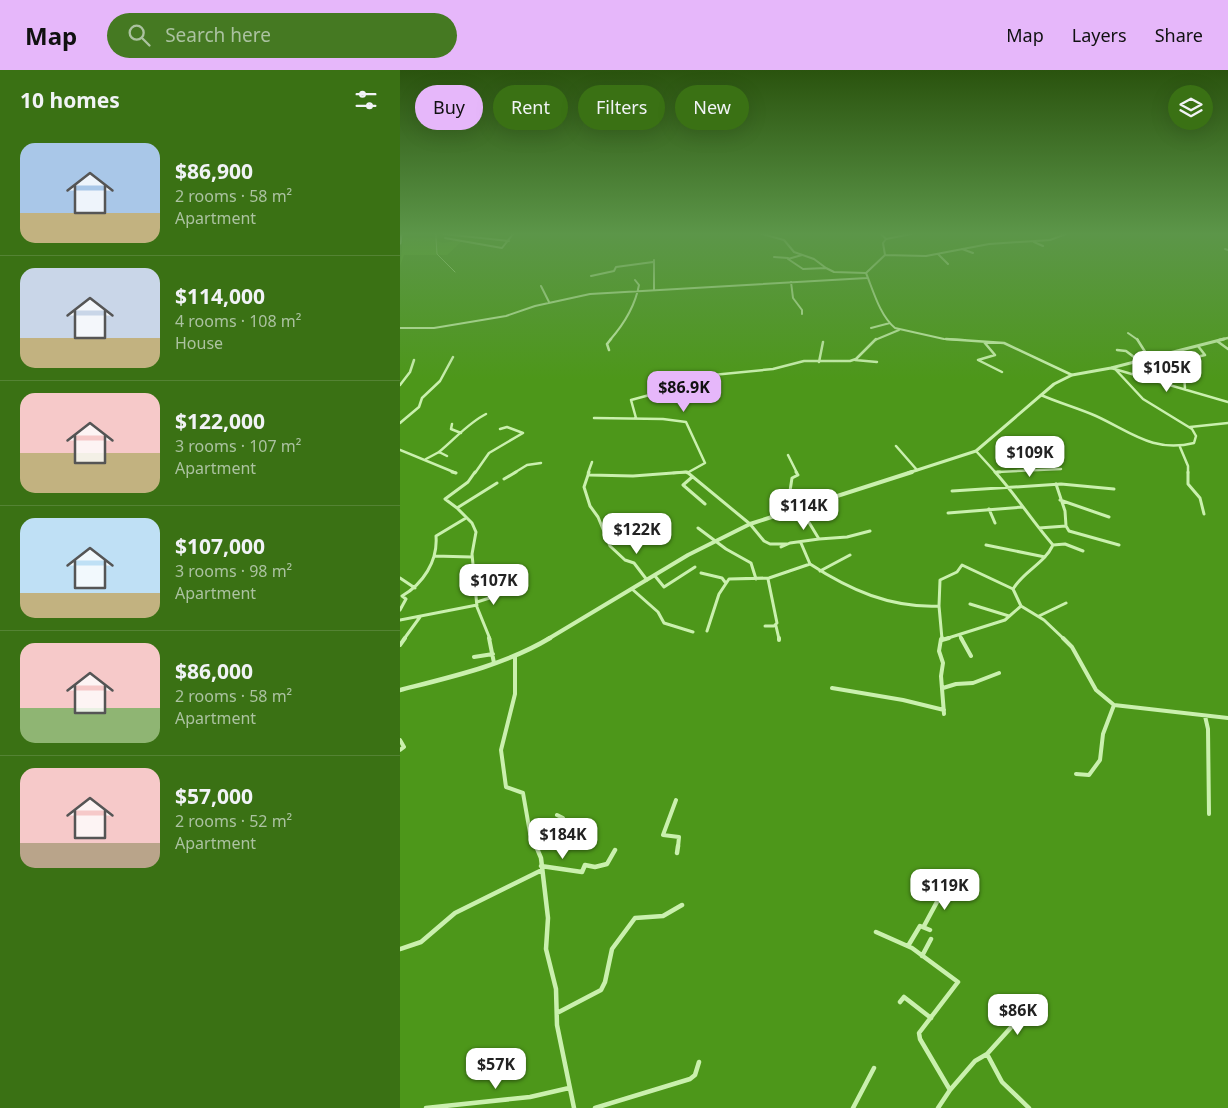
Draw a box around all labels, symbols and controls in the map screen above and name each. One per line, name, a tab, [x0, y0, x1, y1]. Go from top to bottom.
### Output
search box	[107, 13, 457, 58]
text: Map	[25, 19, 77, 52]
icon: search	[125, 21, 153, 49]
text: Search here	[165, 22, 271, 48]
text: Map	[1006, 23, 1044, 47]
text: Layers	[1072, 23, 1127, 47]
text: Share	[1155, 23, 1203, 47]
chip: Buy	[415, 85, 483, 130]
chip: Rent	[493, 85, 568, 130]
chip: Filters	[578, 85, 665, 130]
chip: New	[675, 85, 749, 130]
map controls	[1168, 85, 1213, 130]
button: layers	[1168, 85, 1213, 130]
text: 10 homes	[20, 86, 120, 114]
icon: filters	[352, 86, 380, 114]
text: $86,900	[175, 157, 253, 185]
icon: home	[60, 163, 120, 223]
text: 2 rooms · 58 m²	[175, 185, 292, 207]
text: Apartment	[175, 207, 256, 229]
text: $114,000	[175, 282, 265, 310]
icon: home	[60, 288, 120, 348]
text: 4 rooms · 108 m²	[175, 310, 301, 332]
text: House	[175, 332, 223, 354]
pin: $105K	[1132, 350, 1202, 393]
text: $105K	[1143, 356, 1191, 378]
pin: $86.9K	[643, 370, 725, 413]
text: $86.9K	[658, 376, 710, 398]
text: $122,000	[175, 407, 265, 435]
icon: home	[60, 413, 120, 473]
text: 3 rooms · 107 m²	[175, 435, 301, 457]
pin: $109K	[995, 436, 1065, 478]
text: $109K	[1006, 441, 1054, 463]
text: Apartment	[175, 457, 256, 479]
pin: $114K	[769, 488, 839, 531]
text: $114K	[780, 494, 828, 516]
pin: $122K	[602, 512, 672, 555]
text: $122K	[613, 518, 661, 540]
text: $107,000	[175, 532, 265, 560]
icon: home	[60, 538, 120, 598]
text: 3 rooms · 98 m²	[175, 560, 292, 582]
pin: $107K	[459, 564, 529, 606]
text: $107K	[470, 569, 518, 591]
text: Apartment	[175, 582, 256, 604]
text: $86,000	[175, 657, 253, 685]
icon: home	[60, 663, 120, 723]
text: 2 rooms · 58 m²	[175, 685, 292, 707]
text: Apartment	[175, 707, 256, 729]
text: $57,000	[175, 782, 253, 810]
icon: home	[60, 788, 120, 848]
text: 2 rooms · 52 m²	[175, 810, 292, 832]
pin: $184K	[528, 818, 598, 860]
text: $184K	[539, 823, 587, 845]
text: Apartment	[175, 832, 256, 854]
pin: $119K	[910, 868, 980, 911]
text: $119K	[921, 874, 969, 896]
pin: $86K	[988, 994, 1048, 1036]
text: $86K	[999, 999, 1037, 1021]
pin: $57K	[466, 1048, 526, 1090]
text: $57K	[477, 1053, 515, 1075]

